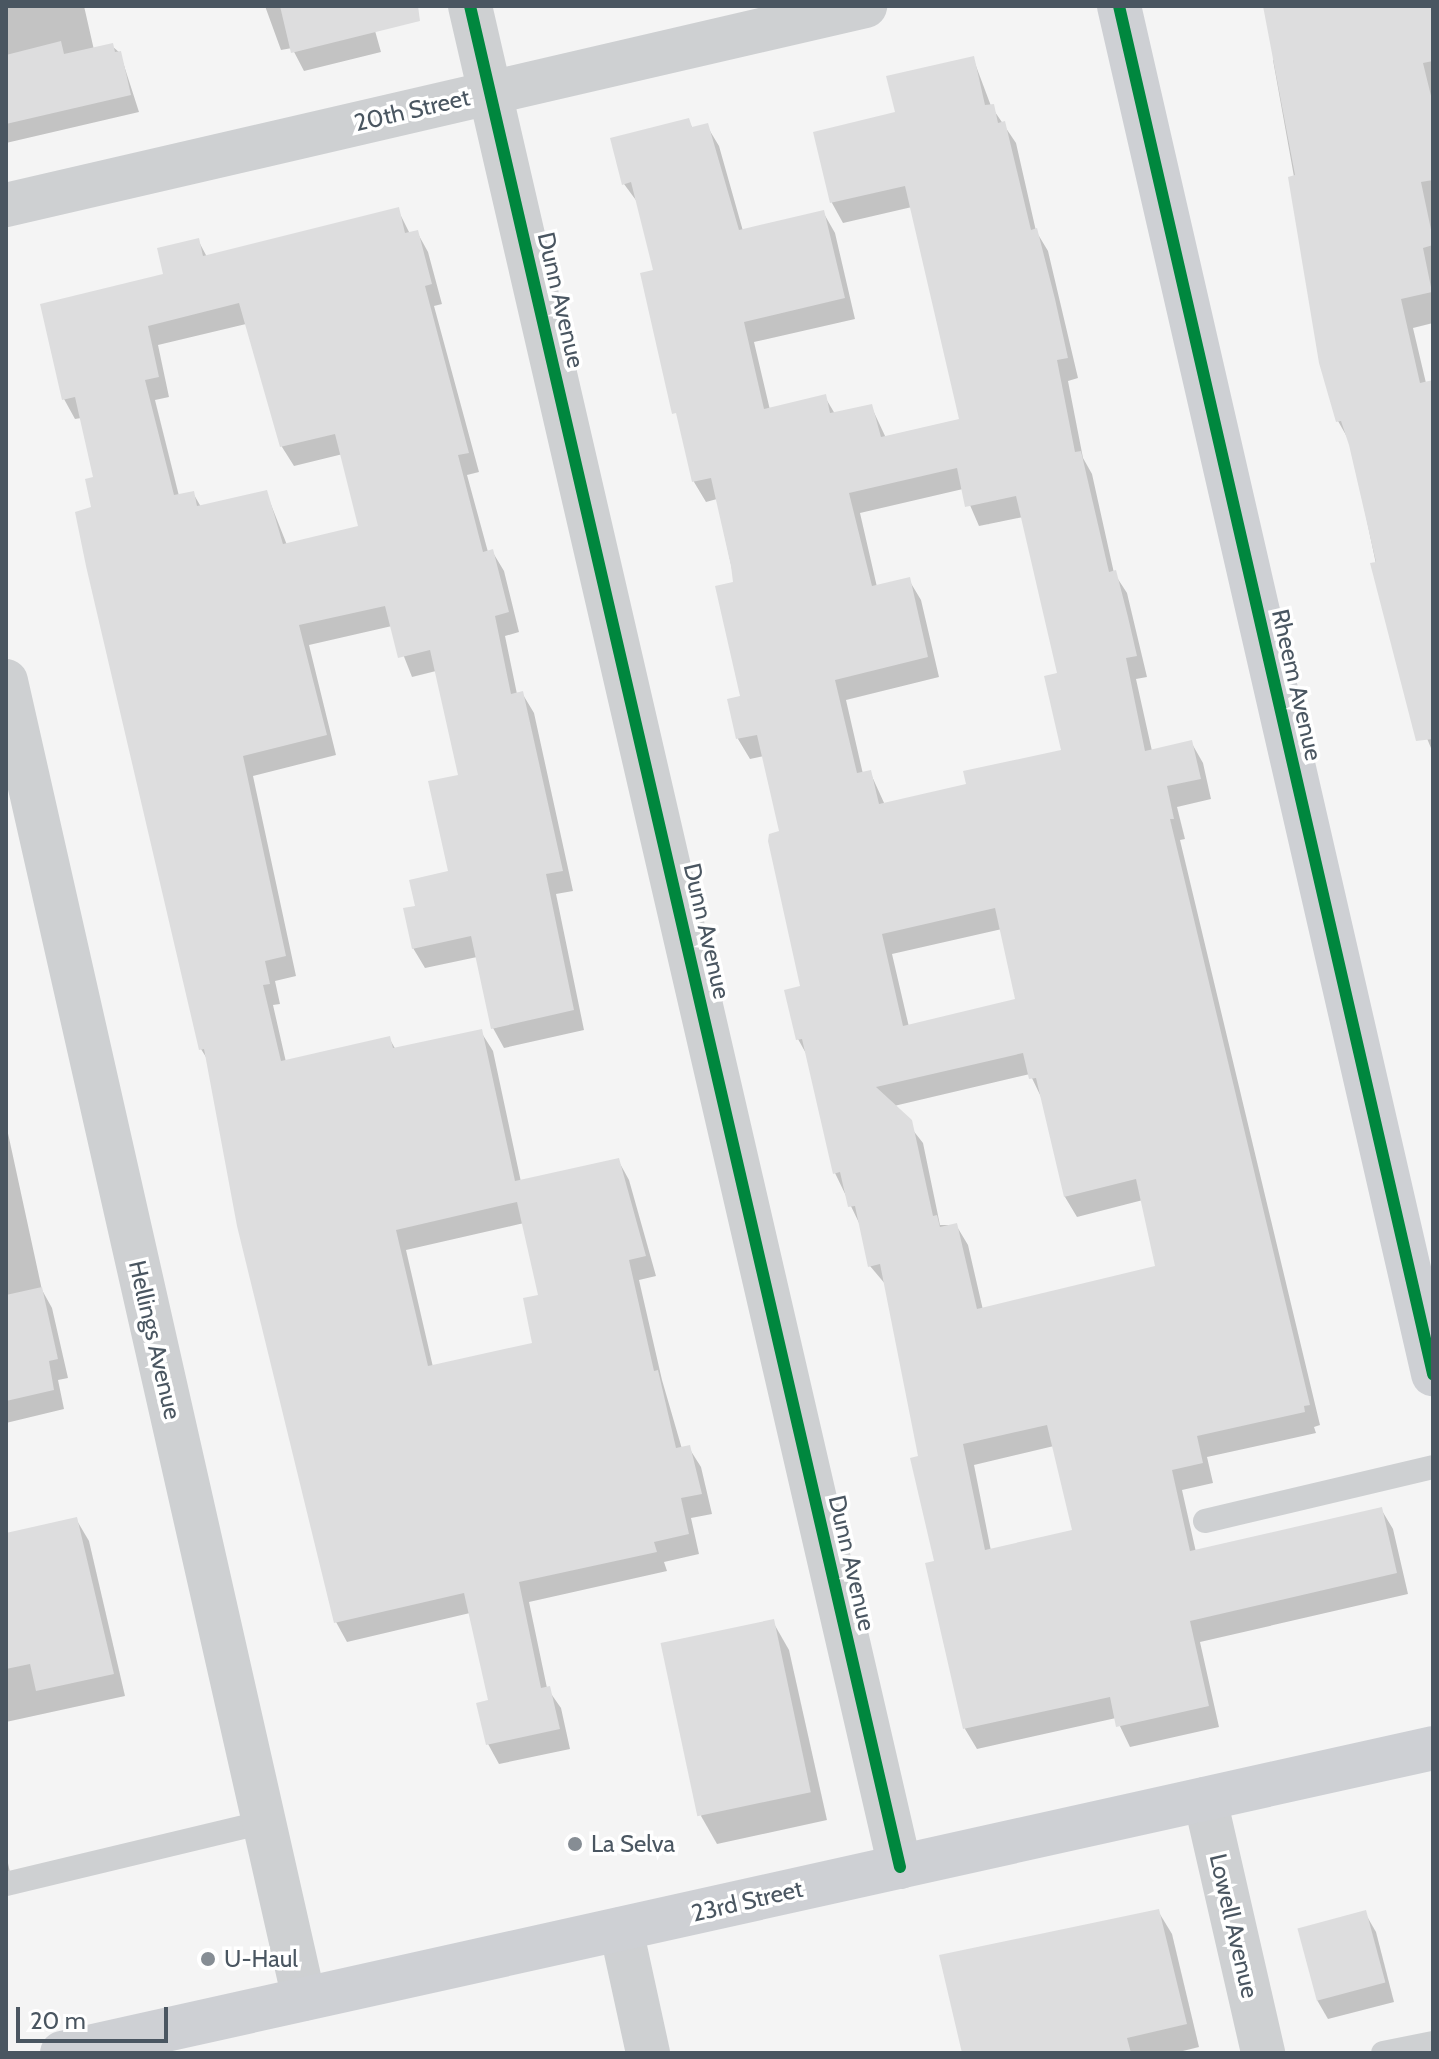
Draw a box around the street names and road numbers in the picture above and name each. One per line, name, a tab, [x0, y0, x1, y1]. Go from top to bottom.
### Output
street label: 20th Street	[352, 83, 472, 137]
street label: Dunn Avenue	[531, 229, 591, 371]
street label: Rheem Avenue	[1266, 607, 1328, 763]
street label: Dunn Avenue	[677, 860, 737, 1002]
street label: Hellings Avenue	[123, 1258, 187, 1422]
street label: Dunn Avenue	[822, 1492, 882, 1634]
street label: Lowell Avenue	[1203, 1851, 1265, 2001]
street label: 23rd Street	[689, 1874, 805, 1928]

